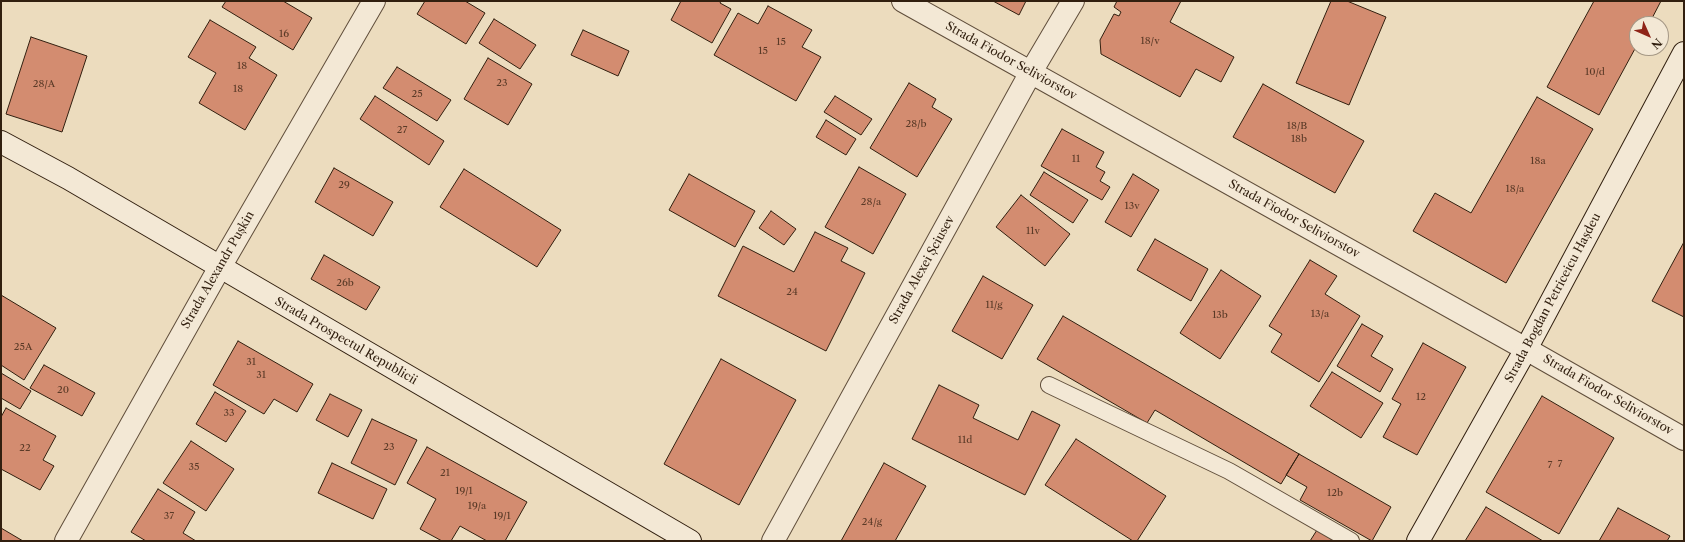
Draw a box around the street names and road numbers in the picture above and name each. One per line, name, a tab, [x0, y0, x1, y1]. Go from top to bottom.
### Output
street label: Strada Fiodor Seliviorstov	[943, 19, 1079, 103]
street label: Strada Fiodor Seliviorstov	[1226, 177, 1362, 261]
street label: Strada Alexandr Pușkin	[178, 209, 258, 331]
street label: Strada Bogdan Petriceicu Hașdeu	[1502, 211, 1604, 385]
street label: Strada Alexei Șciusev	[886, 213, 958, 327]
street label: Strada Prospectul Republicii	[272, 294, 420, 388]
street label: Strada Fiodor Seliviorstov	[1540, 352, 1676, 438]

